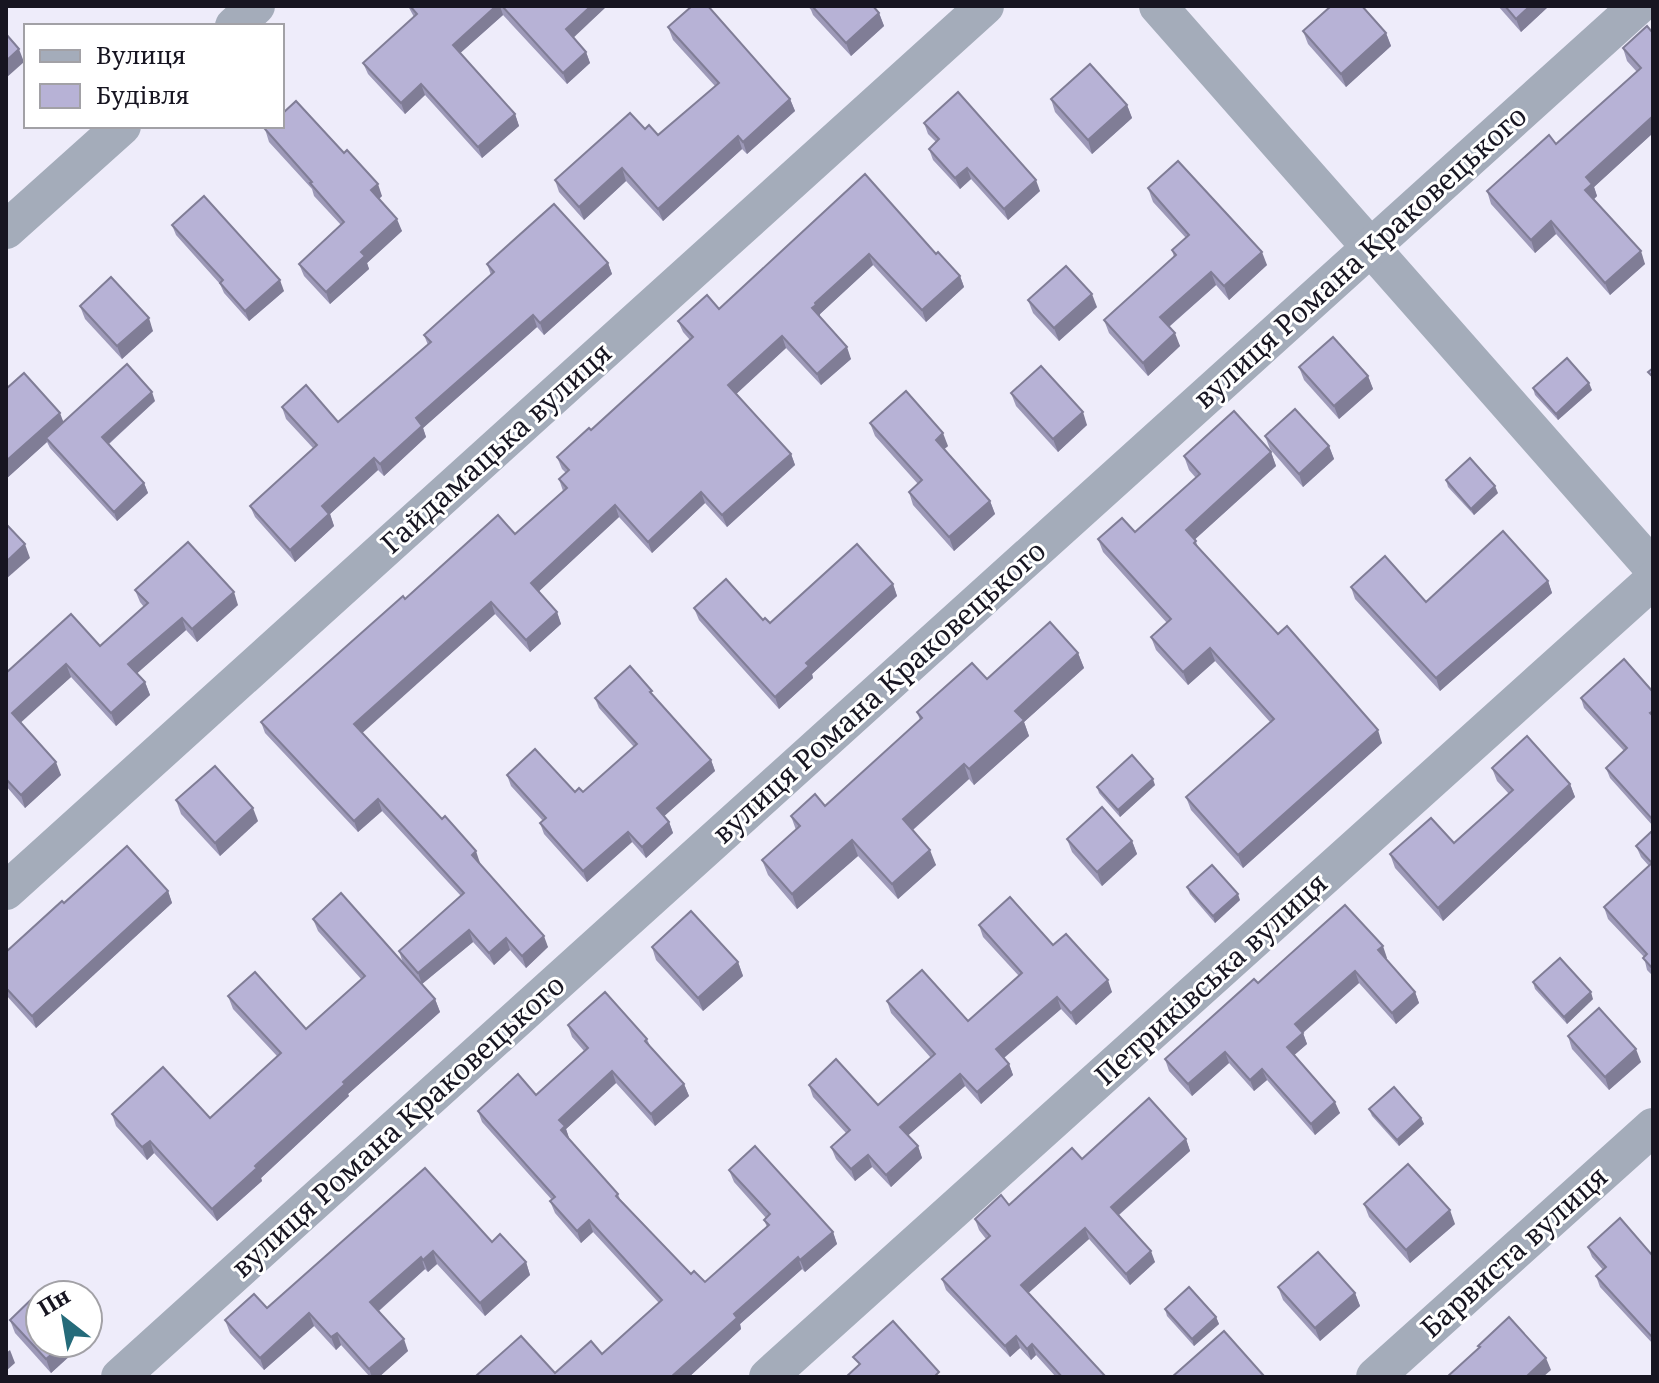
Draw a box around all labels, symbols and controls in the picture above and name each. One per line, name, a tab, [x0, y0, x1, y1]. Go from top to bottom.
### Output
legend	[24, 24, 284, 128]
text: Вулиця	[96, 38, 186, 71]
text: Будівля	[96, 78, 190, 111]
street label: вулиця Романа Краковецького	[1185, 96, 1534, 416]
street label: Гайдамацька вулиця	[372, 333, 619, 561]
street label: вулиця Романа Краковецького	[704, 531, 1053, 851]
street label: Петриківська вулиця	[1086, 863, 1335, 1093]
street label: вулиця Романа Краковецького	[223, 965, 572, 1285]
street label: Барвиста вулиця	[1412, 1157, 1615, 1346]
north arrow	[24, 1279, 104, 1359]
text: Пн	[32, 1280, 75, 1322]

